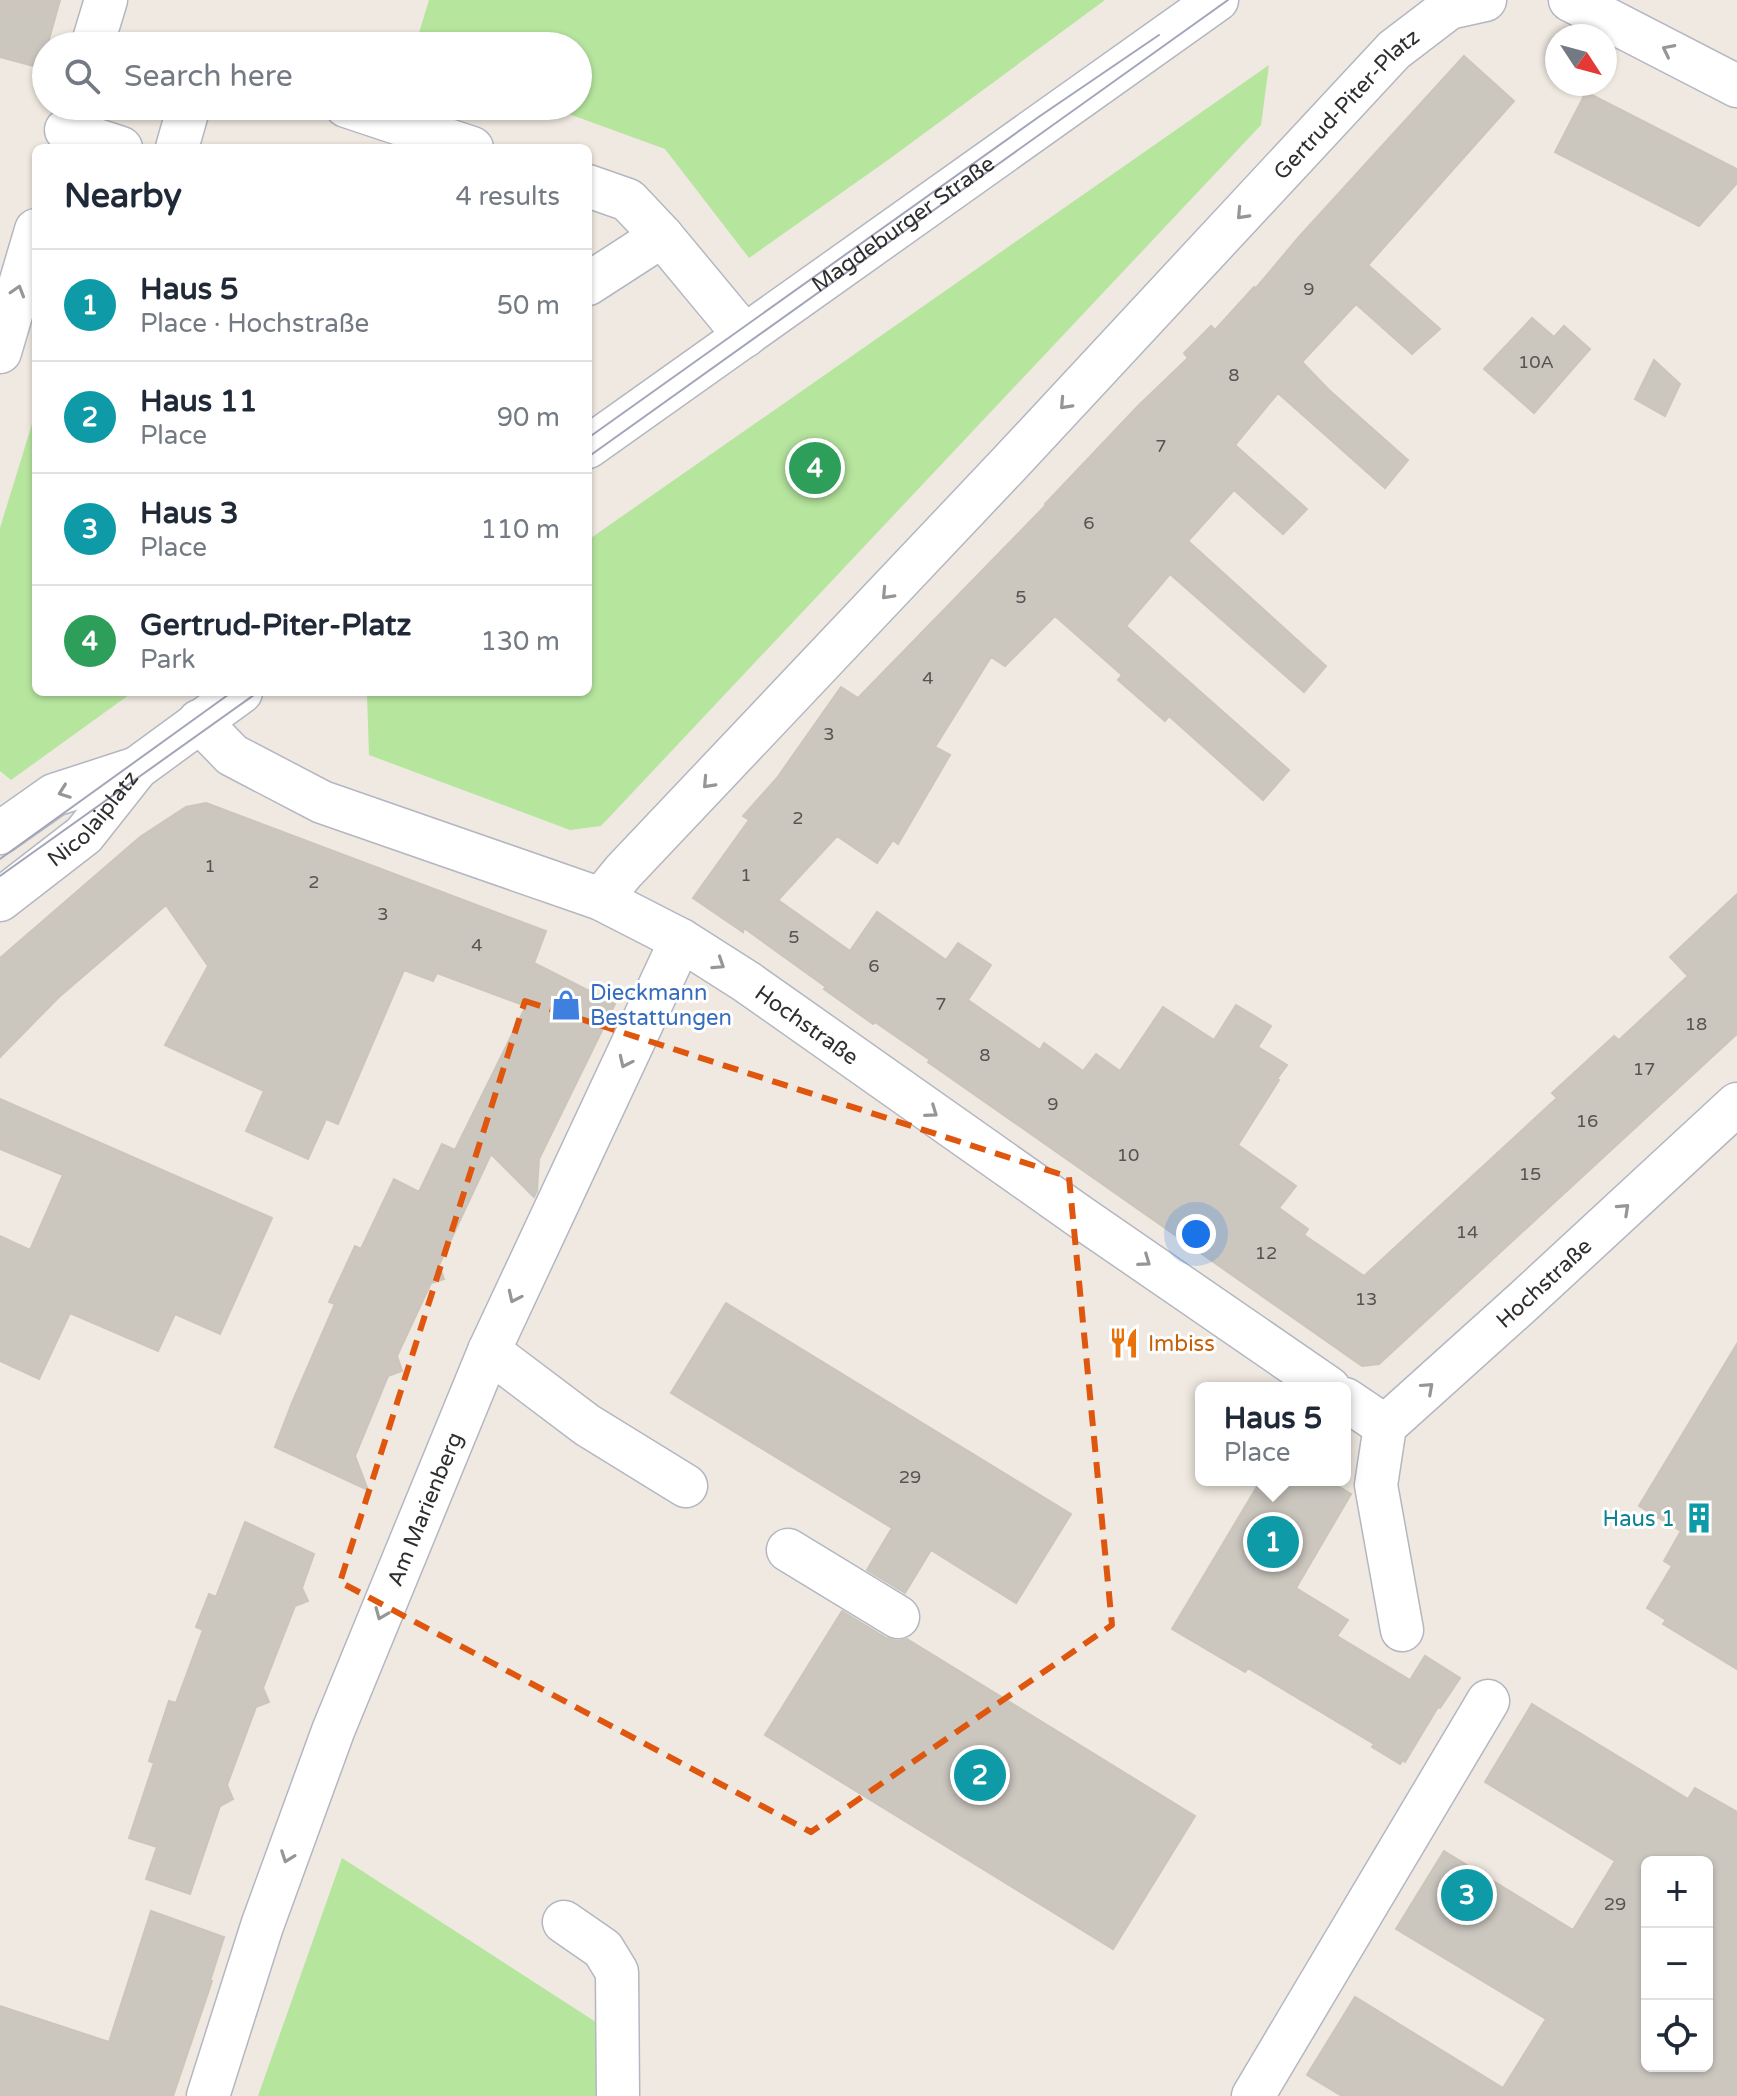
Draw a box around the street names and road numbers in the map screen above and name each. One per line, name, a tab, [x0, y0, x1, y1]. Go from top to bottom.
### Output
street label: Gertrud-Piter-Platz	[1268, 24, 1425, 185]
street label: Magdeburger Straße	[807, 150, 1000, 298]
street label: Nicolaiplatz	[42, 766, 144, 873]
street label: Hochstraße	[750, 980, 863, 1071]
street label: Hochstraße	[1491, 1233, 1597, 1334]
street label: Am Marienberg	[382, 1428, 468, 1590]

